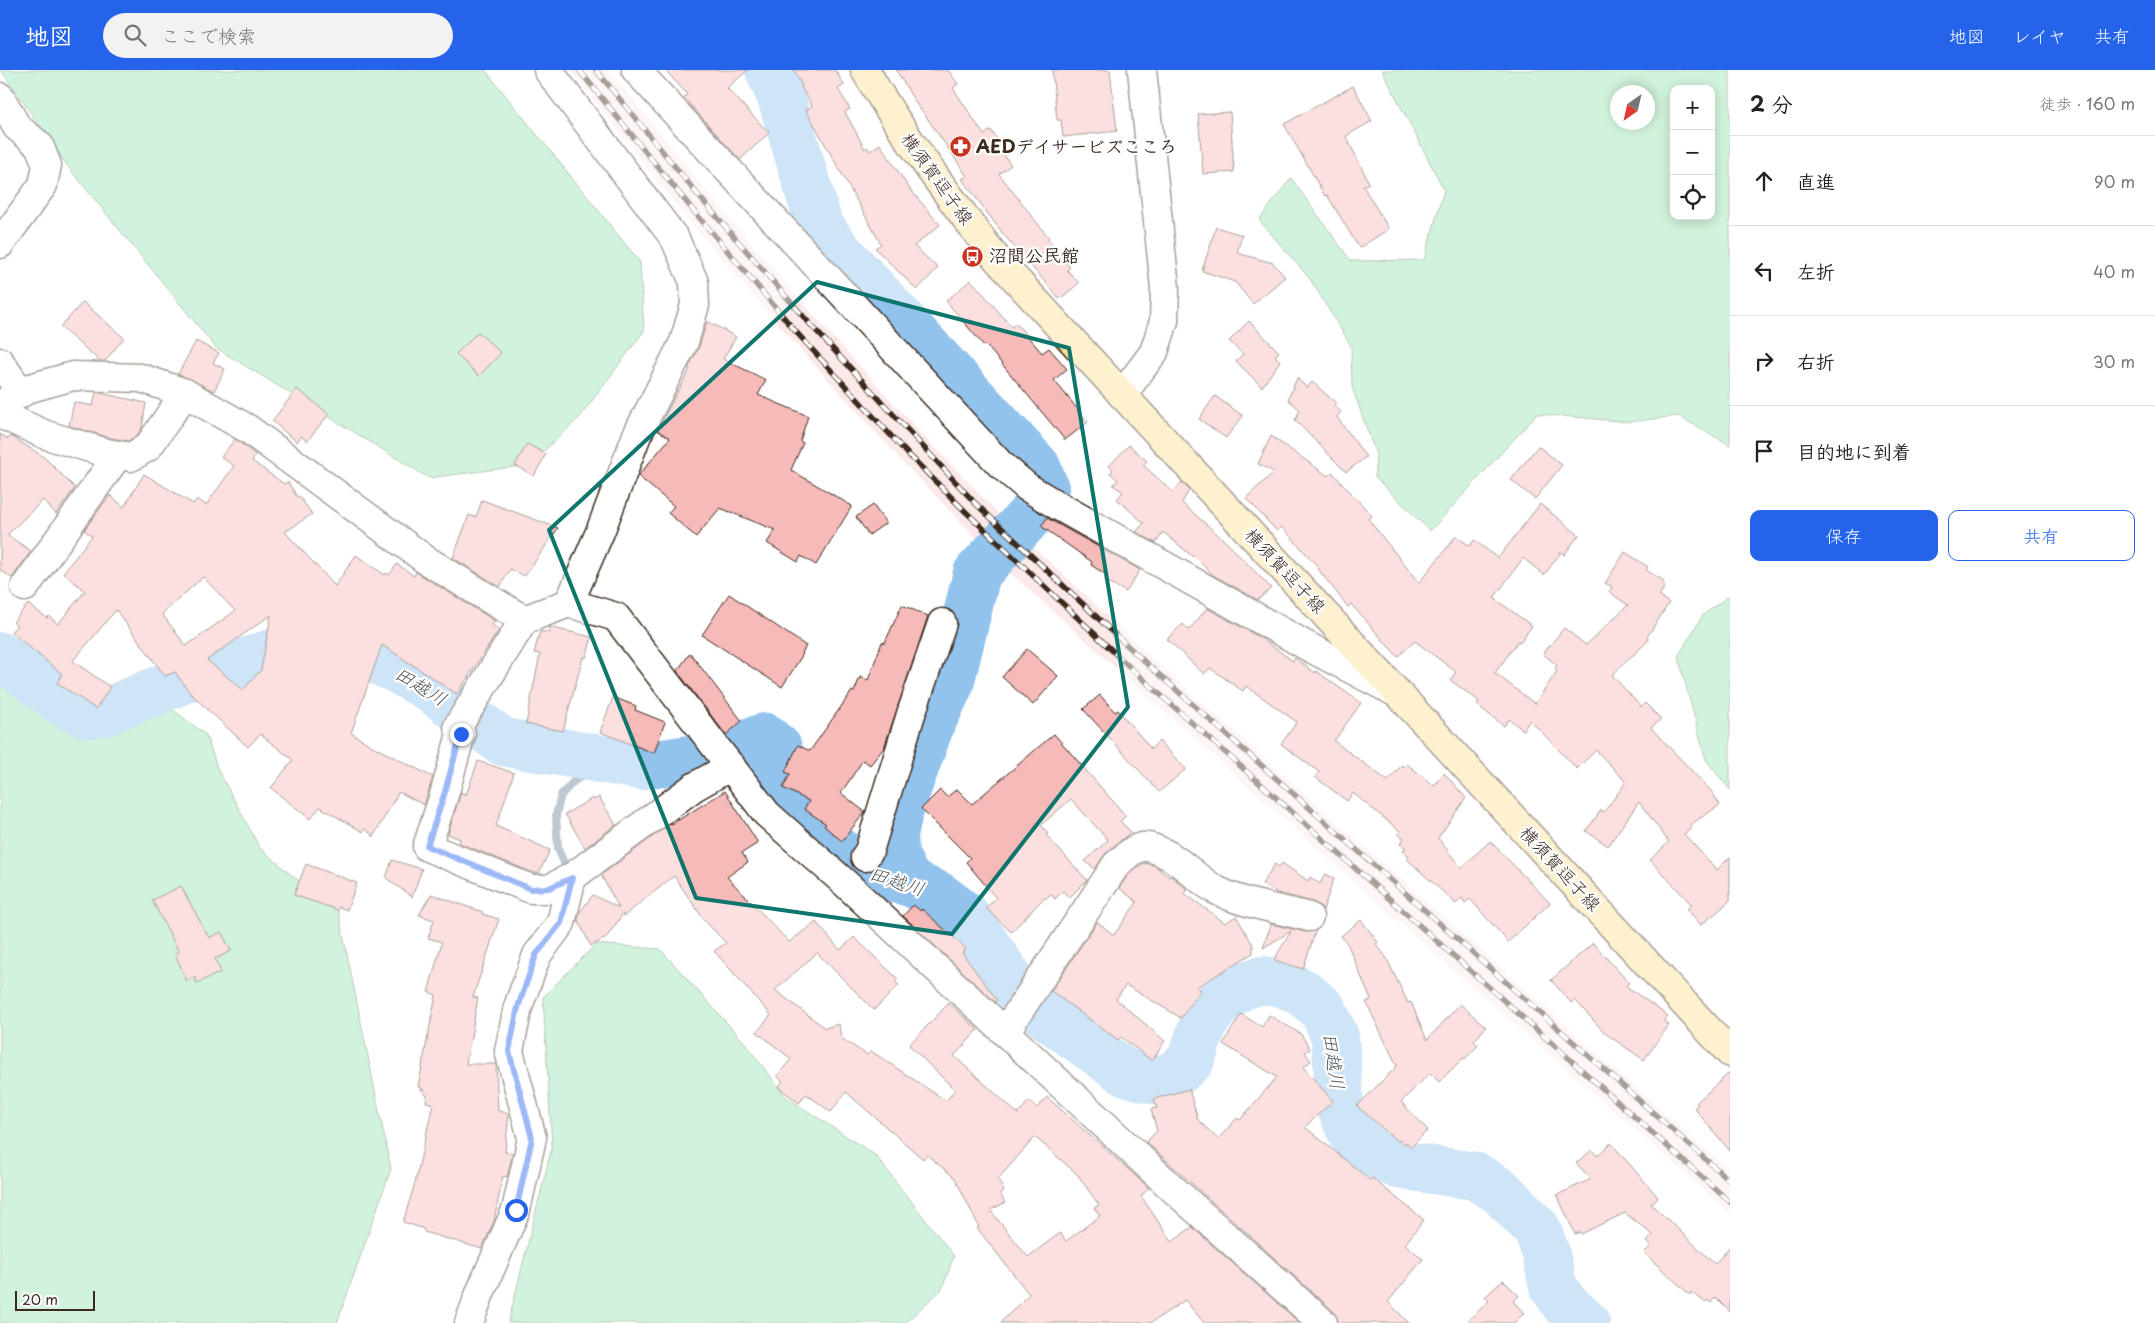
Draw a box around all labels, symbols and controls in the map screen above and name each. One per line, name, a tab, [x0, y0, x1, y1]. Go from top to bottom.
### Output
search box	[103, 13, 453, 58]
text: 地図	[25, 17, 73, 53]
icon: search	[121, 21, 149, 49]
text: ここで検索	[161, 21, 256, 49]
text: 地図	[1949, 22, 1985, 49]
text: レイヤ	[2013, 22, 2066, 49]
text: 共有	[2094, 22, 2130, 49]
north arrow	[1610, 85, 1655, 130]
map controls	[1670, 85, 1715, 220]
button: +	[1670, 85, 1715, 130]
text: 2 分	[1750, 87, 1792, 119]
text: 徒歩 · 160 m	[2040, 91, 2135, 115]
street label: 横須賀逗子線	[896, 126, 981, 230]
button: −	[1670, 130, 1715, 175]
place label: AEDデイサービズこころ	[976, 132, 1177, 159]
pharmacy icon: AEDデイサービズこころ	[948, 135, 972, 159]
icon: ahead	[1750, 167, 1778, 195]
text: 直進	[1797, 167, 1835, 195]
text: 90 m	[2094, 169, 2135, 193]
button: locate	[1670, 175, 1715, 220]
place label: 沼間公民館	[989, 241, 1079, 268]
bus stop icon: 沼間公民館	[961, 244, 985, 268]
icon: left	[1750, 257, 1778, 285]
text: 左折	[1797, 257, 1835, 285]
text: 40 m	[2093, 259, 2135, 283]
icon: right	[1750, 347, 1778, 375]
text: 右折	[1797, 347, 1835, 375]
text: 30 m	[2093, 349, 2135, 373]
icon: arrive	[1750, 437, 1778, 465]
text: 目的地に到着	[1797, 437, 1911, 465]
button: 保存	[1750, 510, 1938, 561]
button: 共有	[1948, 510, 2135, 561]
street label: 横須賀逗子線	[1239, 521, 1333, 619]
water label: 田越川	[390, 658, 453, 712]
route end	[450, 723, 473, 746]
street label: 横須賀逗子線	[1514, 819, 1608, 917]
water label: 田越川	[866, 858, 929, 902]
water label: 田越川	[1317, 1031, 1353, 1091]
route start	[505, 1199, 528, 1222]
scale bar	[15, 1288, 95, 1311]
text: 20 m	[22, 1289, 58, 1310]

